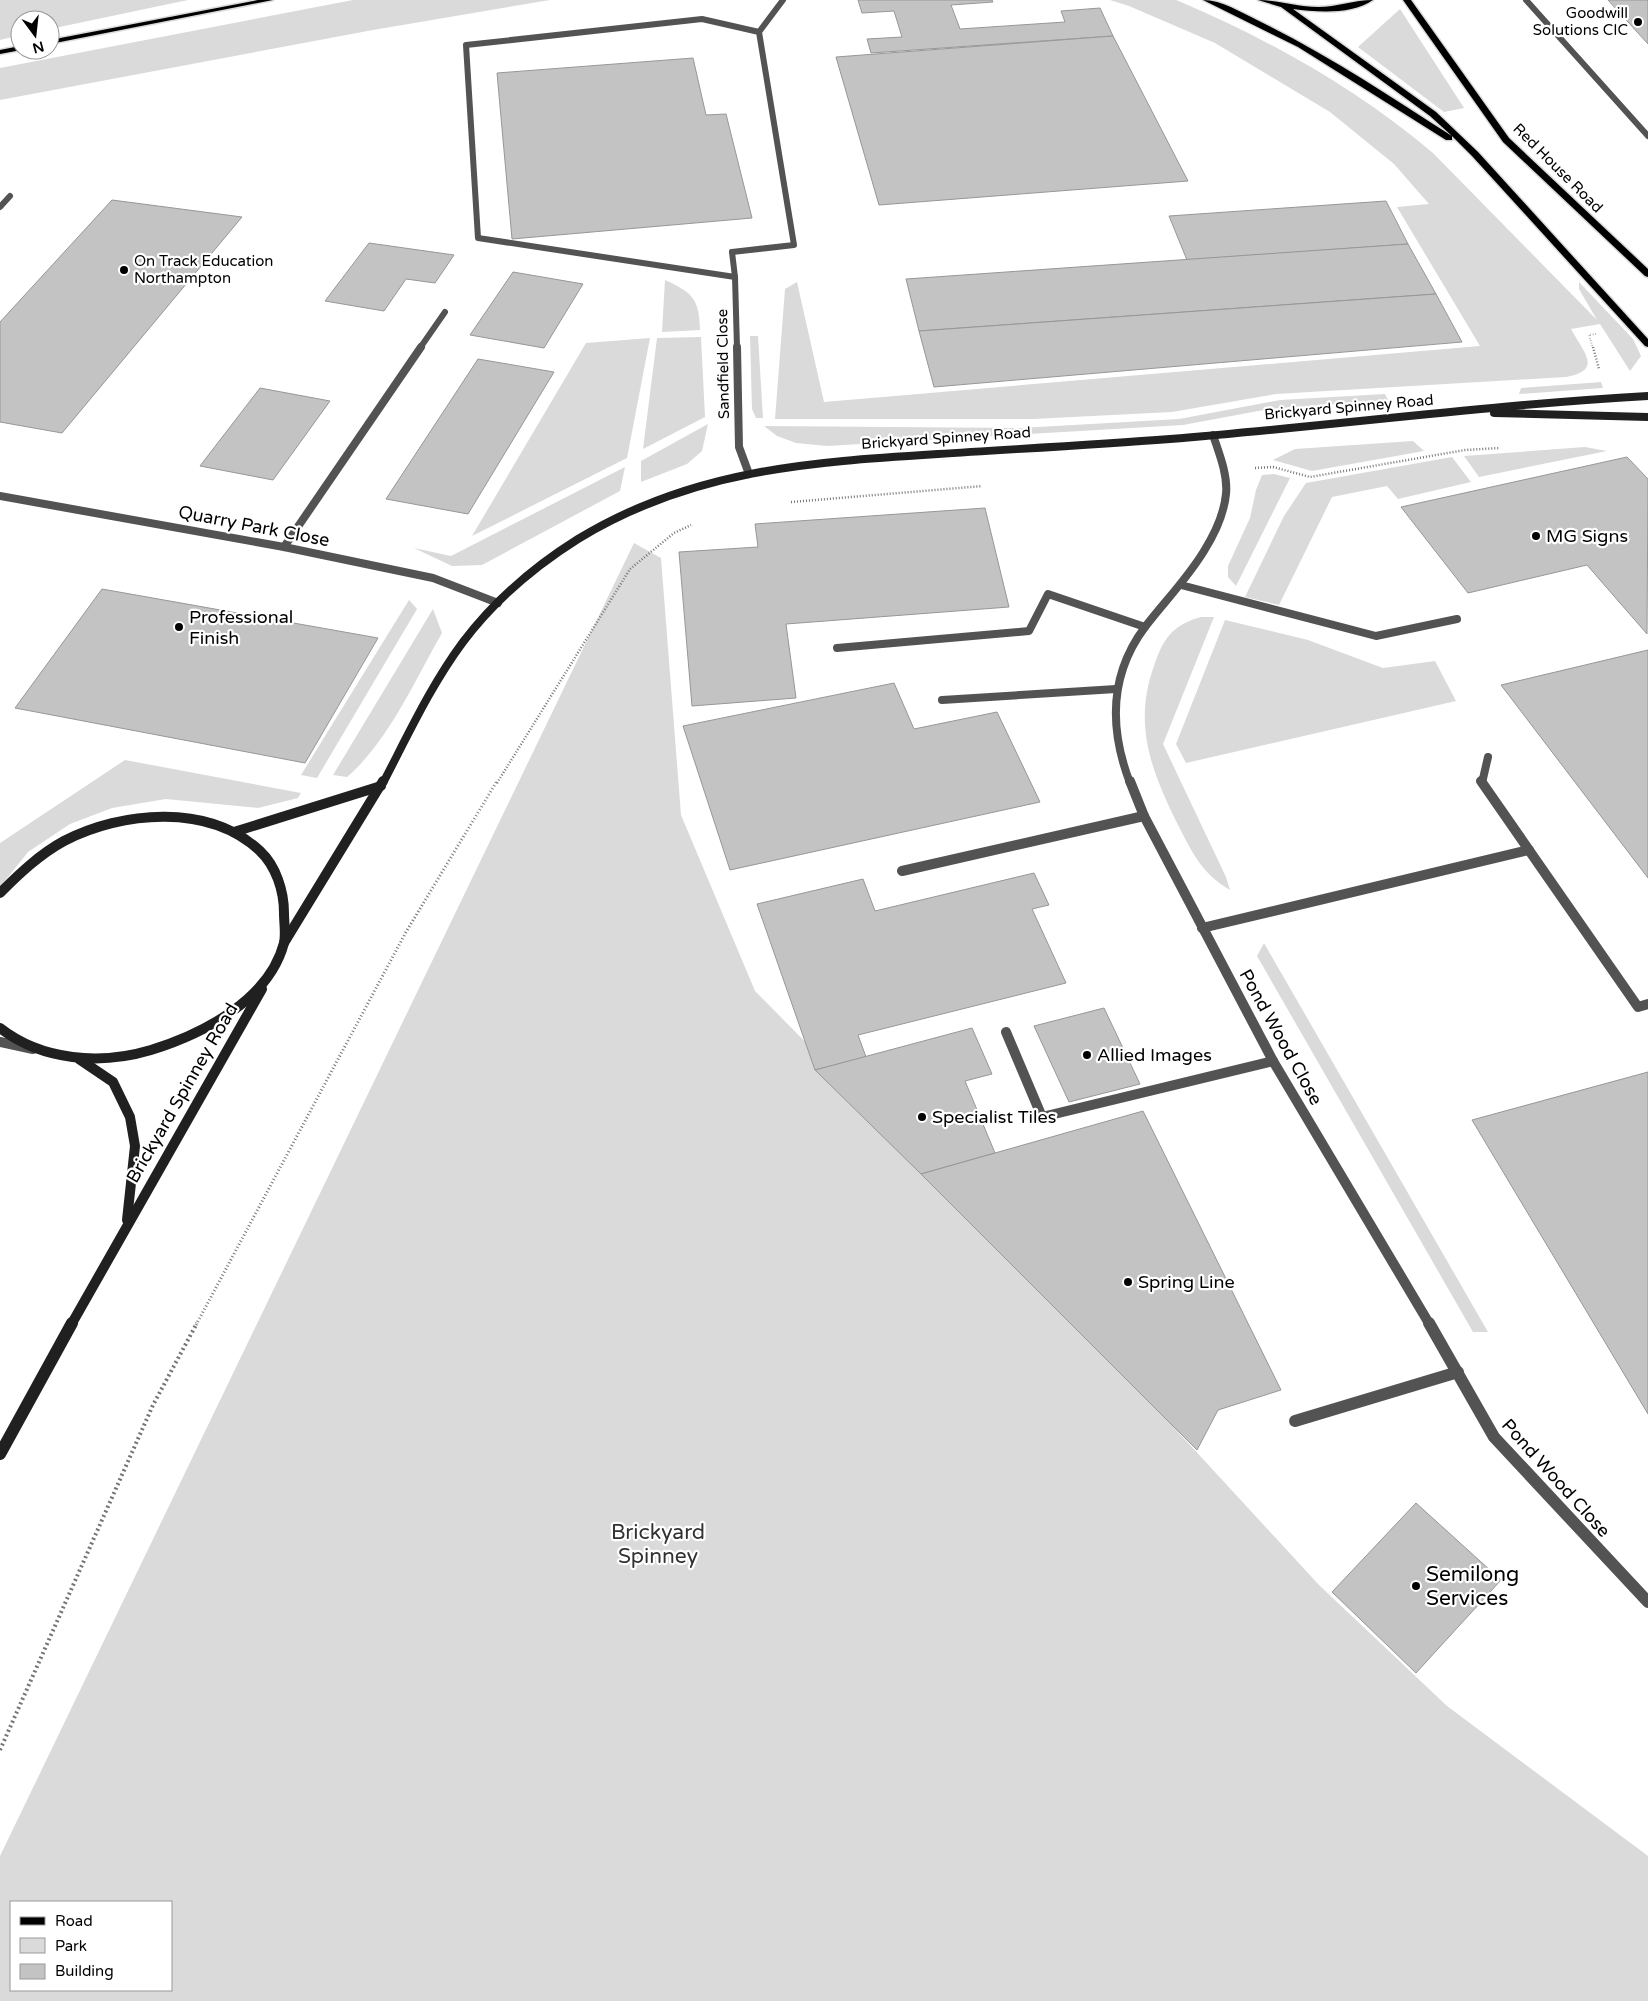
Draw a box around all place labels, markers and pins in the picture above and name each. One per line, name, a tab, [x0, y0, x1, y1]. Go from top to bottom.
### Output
place label: Goodwill Solutions CIC	[1533, 4, 1628, 39]
marker: Goodwill Solutions CIC	[1632, 16, 1644, 28]
place label: On Track Education Northampton	[134, 252, 274, 287]
marker: On Track Education Northampton	[118, 264, 130, 276]
place label: MG Signs	[1546, 525, 1628, 547]
marker: MG Signs	[1530, 530, 1542, 542]
place label: Professional Finish	[189, 606, 293, 649]
marker: Professional Finish	[173, 621, 185, 633]
place label: Allied Images	[1097, 1044, 1212, 1066]
marker: Allied Images	[1081, 1049, 1093, 1061]
place label: Specialist Tiles	[932, 1106, 1056, 1128]
marker: Specialist Tiles	[916, 1111, 928, 1123]
place label: Spring Line	[1138, 1271, 1235, 1293]
marker: Spring Line	[1122, 1276, 1134, 1288]
place label: Semilong Services	[1426, 1562, 1519, 1611]
marker: Semilong Services	[1410, 1580, 1422, 1592]

